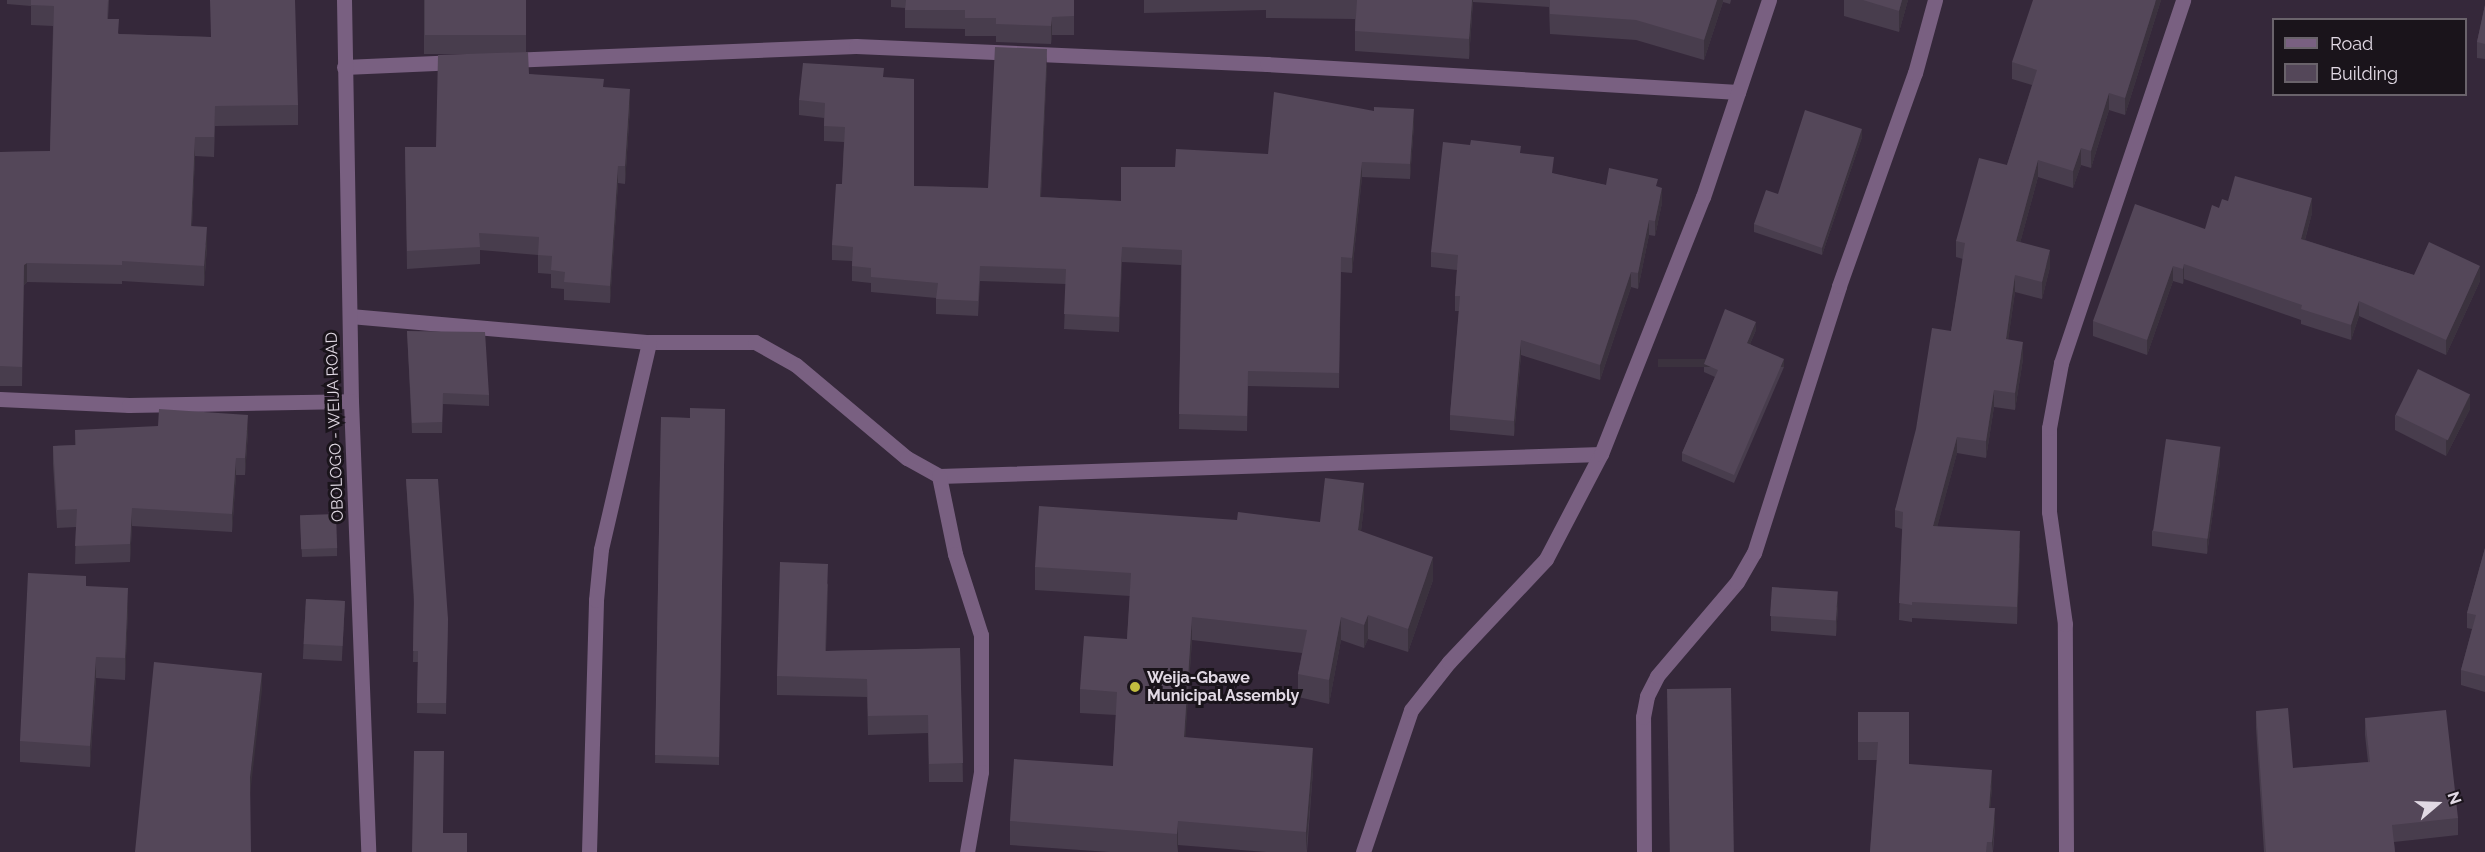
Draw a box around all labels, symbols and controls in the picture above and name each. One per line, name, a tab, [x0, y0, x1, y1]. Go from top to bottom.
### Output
legend	[2272, 18, 2467, 96]
text: Road	[2330, 33, 2373, 54]
text: Building	[2330, 63, 2398, 84]
street label: OBOLOGO - WEIJA ROAD	[322, 331, 348, 523]
place label: Weija-Gbawe Municipal Assembly	[1147, 668, 1300, 706]
marker: Weija-Gbawe Municipal Assembly	[1128, 680, 1142, 694]
north arrow	[2407, 774, 2467, 834]
text: N	[2444, 789, 2465, 807]

